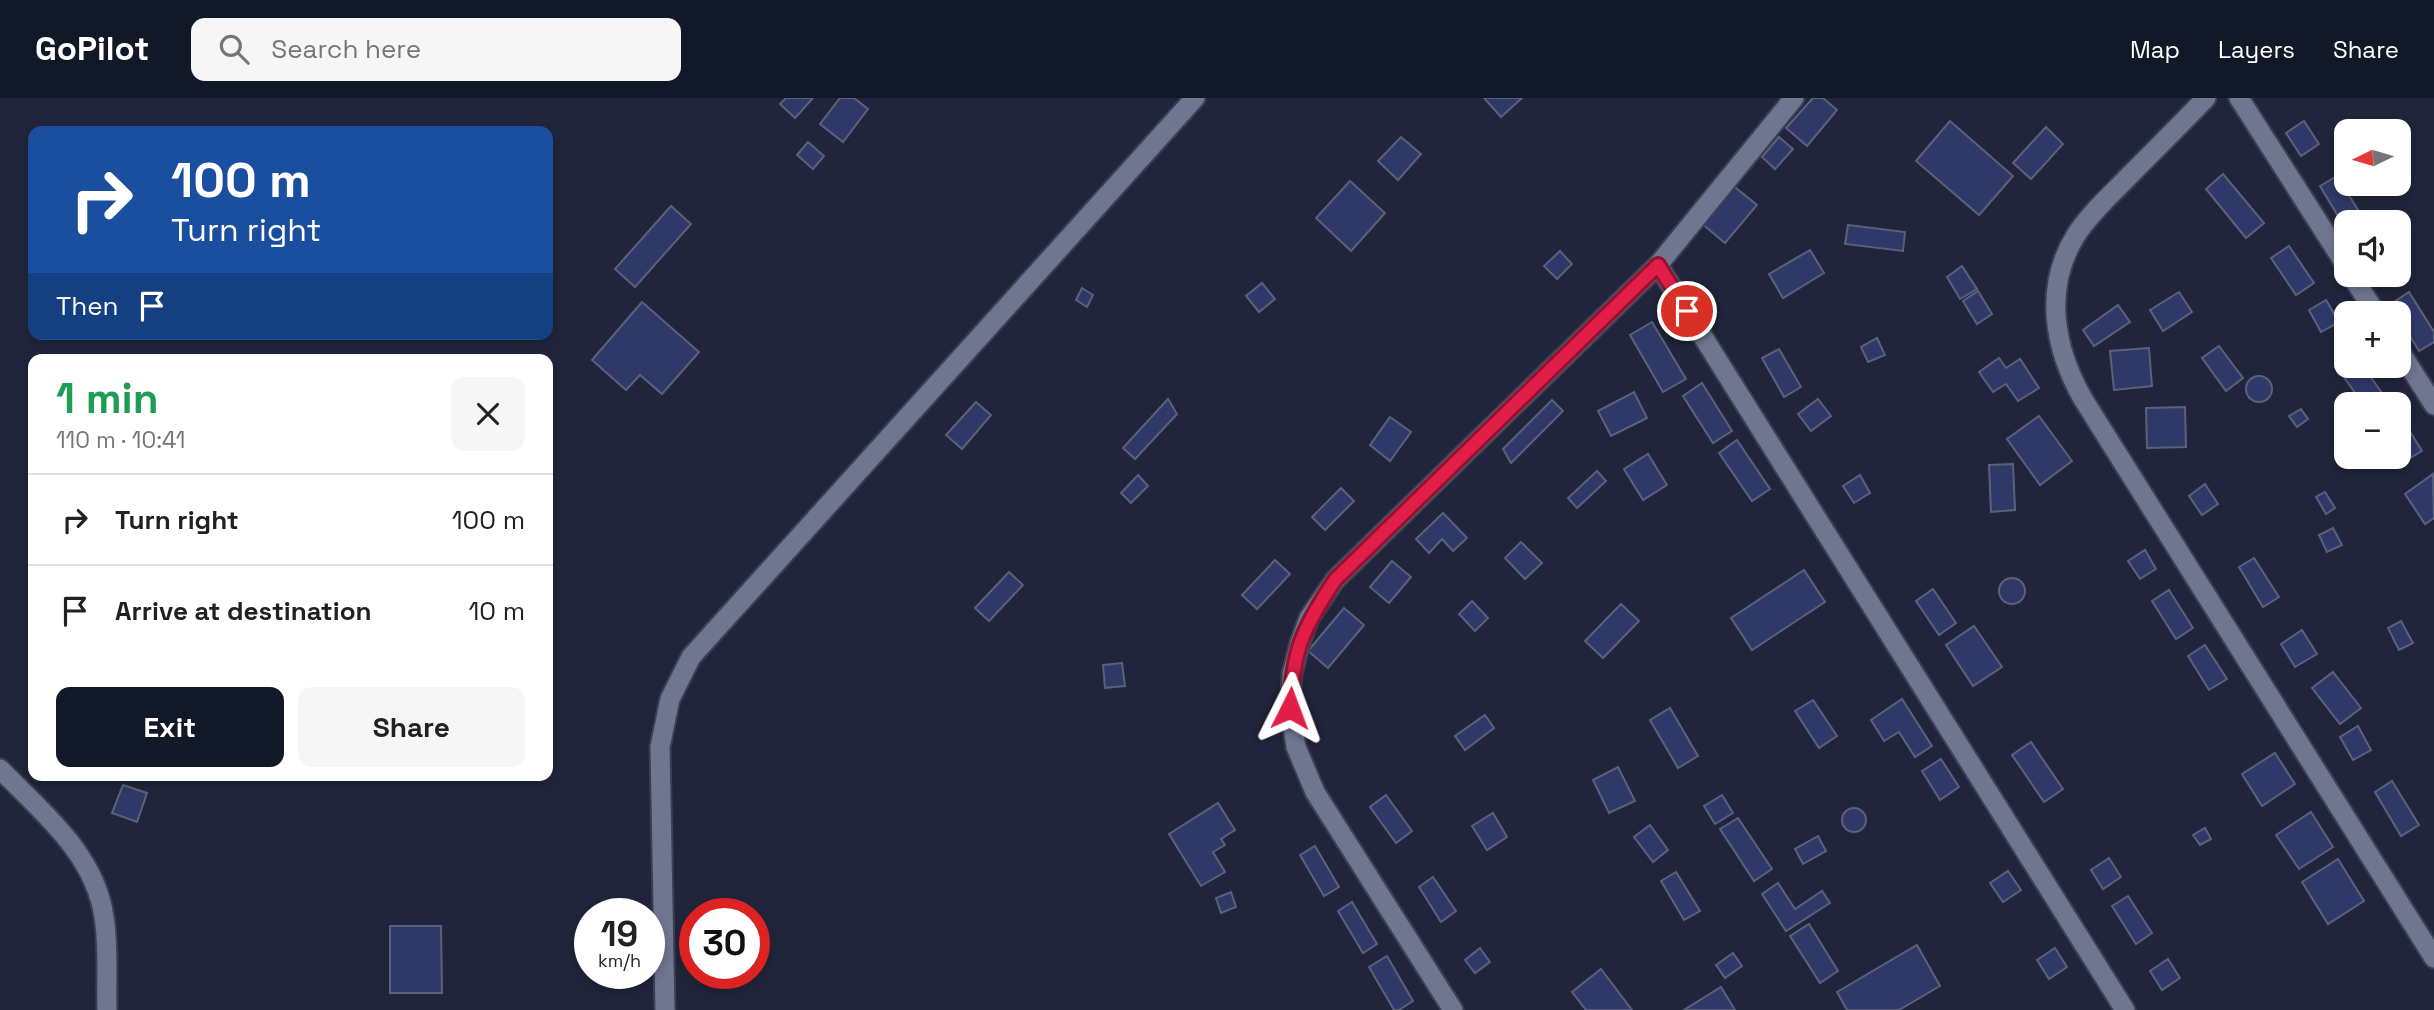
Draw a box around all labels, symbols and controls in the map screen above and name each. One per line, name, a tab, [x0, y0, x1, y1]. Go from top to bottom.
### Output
search box	[191, 18, 681, 81]
text: GoPilot	[35, 28, 149, 70]
icon: search	[215, 30, 253, 68]
text: Search here	[271, 32, 421, 66]
text: Map	[2130, 34, 2180, 65]
text: Layers	[2218, 34, 2295, 65]
text: Share	[2333, 34, 2399, 65]
north arrow	[2334, 119, 2412, 196]
map controls	[2334, 119, 2411, 469]
text: 100 m	[171, 149, 311, 211]
icon: right	[56, 154, 147, 245]
text: Turn right	[171, 210, 321, 250]
button: sound	[2334, 210, 2411, 287]
pin	[1657, 281, 1717, 341]
icon: arrive	[133, 287, 171, 325]
text: Then	[56, 289, 119, 323]
icon: arrive	[1668, 292, 1706, 330]
button: +	[2334, 301, 2411, 378]
text: 1 min	[56, 372, 159, 425]
button: close	[451, 377, 525, 451]
button: −	[2334, 392, 2411, 469]
text: 110 m · 10:41	[56, 425, 185, 455]
icon: right	[56, 501, 94, 539]
text: Turn right	[115, 503, 239, 537]
text: 100 m	[452, 503, 525, 537]
icon: arrive	[56, 592, 94, 630]
text: Arrive at destination	[115, 594, 372, 628]
text: 10 m	[468, 594, 525, 628]
position arrow	[1253, 671, 1327, 745]
button: Exit	[56, 687, 284, 767]
button: Share	[298, 687, 525, 767]
speed limit sign: 30	[679, 898, 770, 989]
text: 19	[601, 912, 638, 956]
text: km/h	[598, 949, 641, 972]

